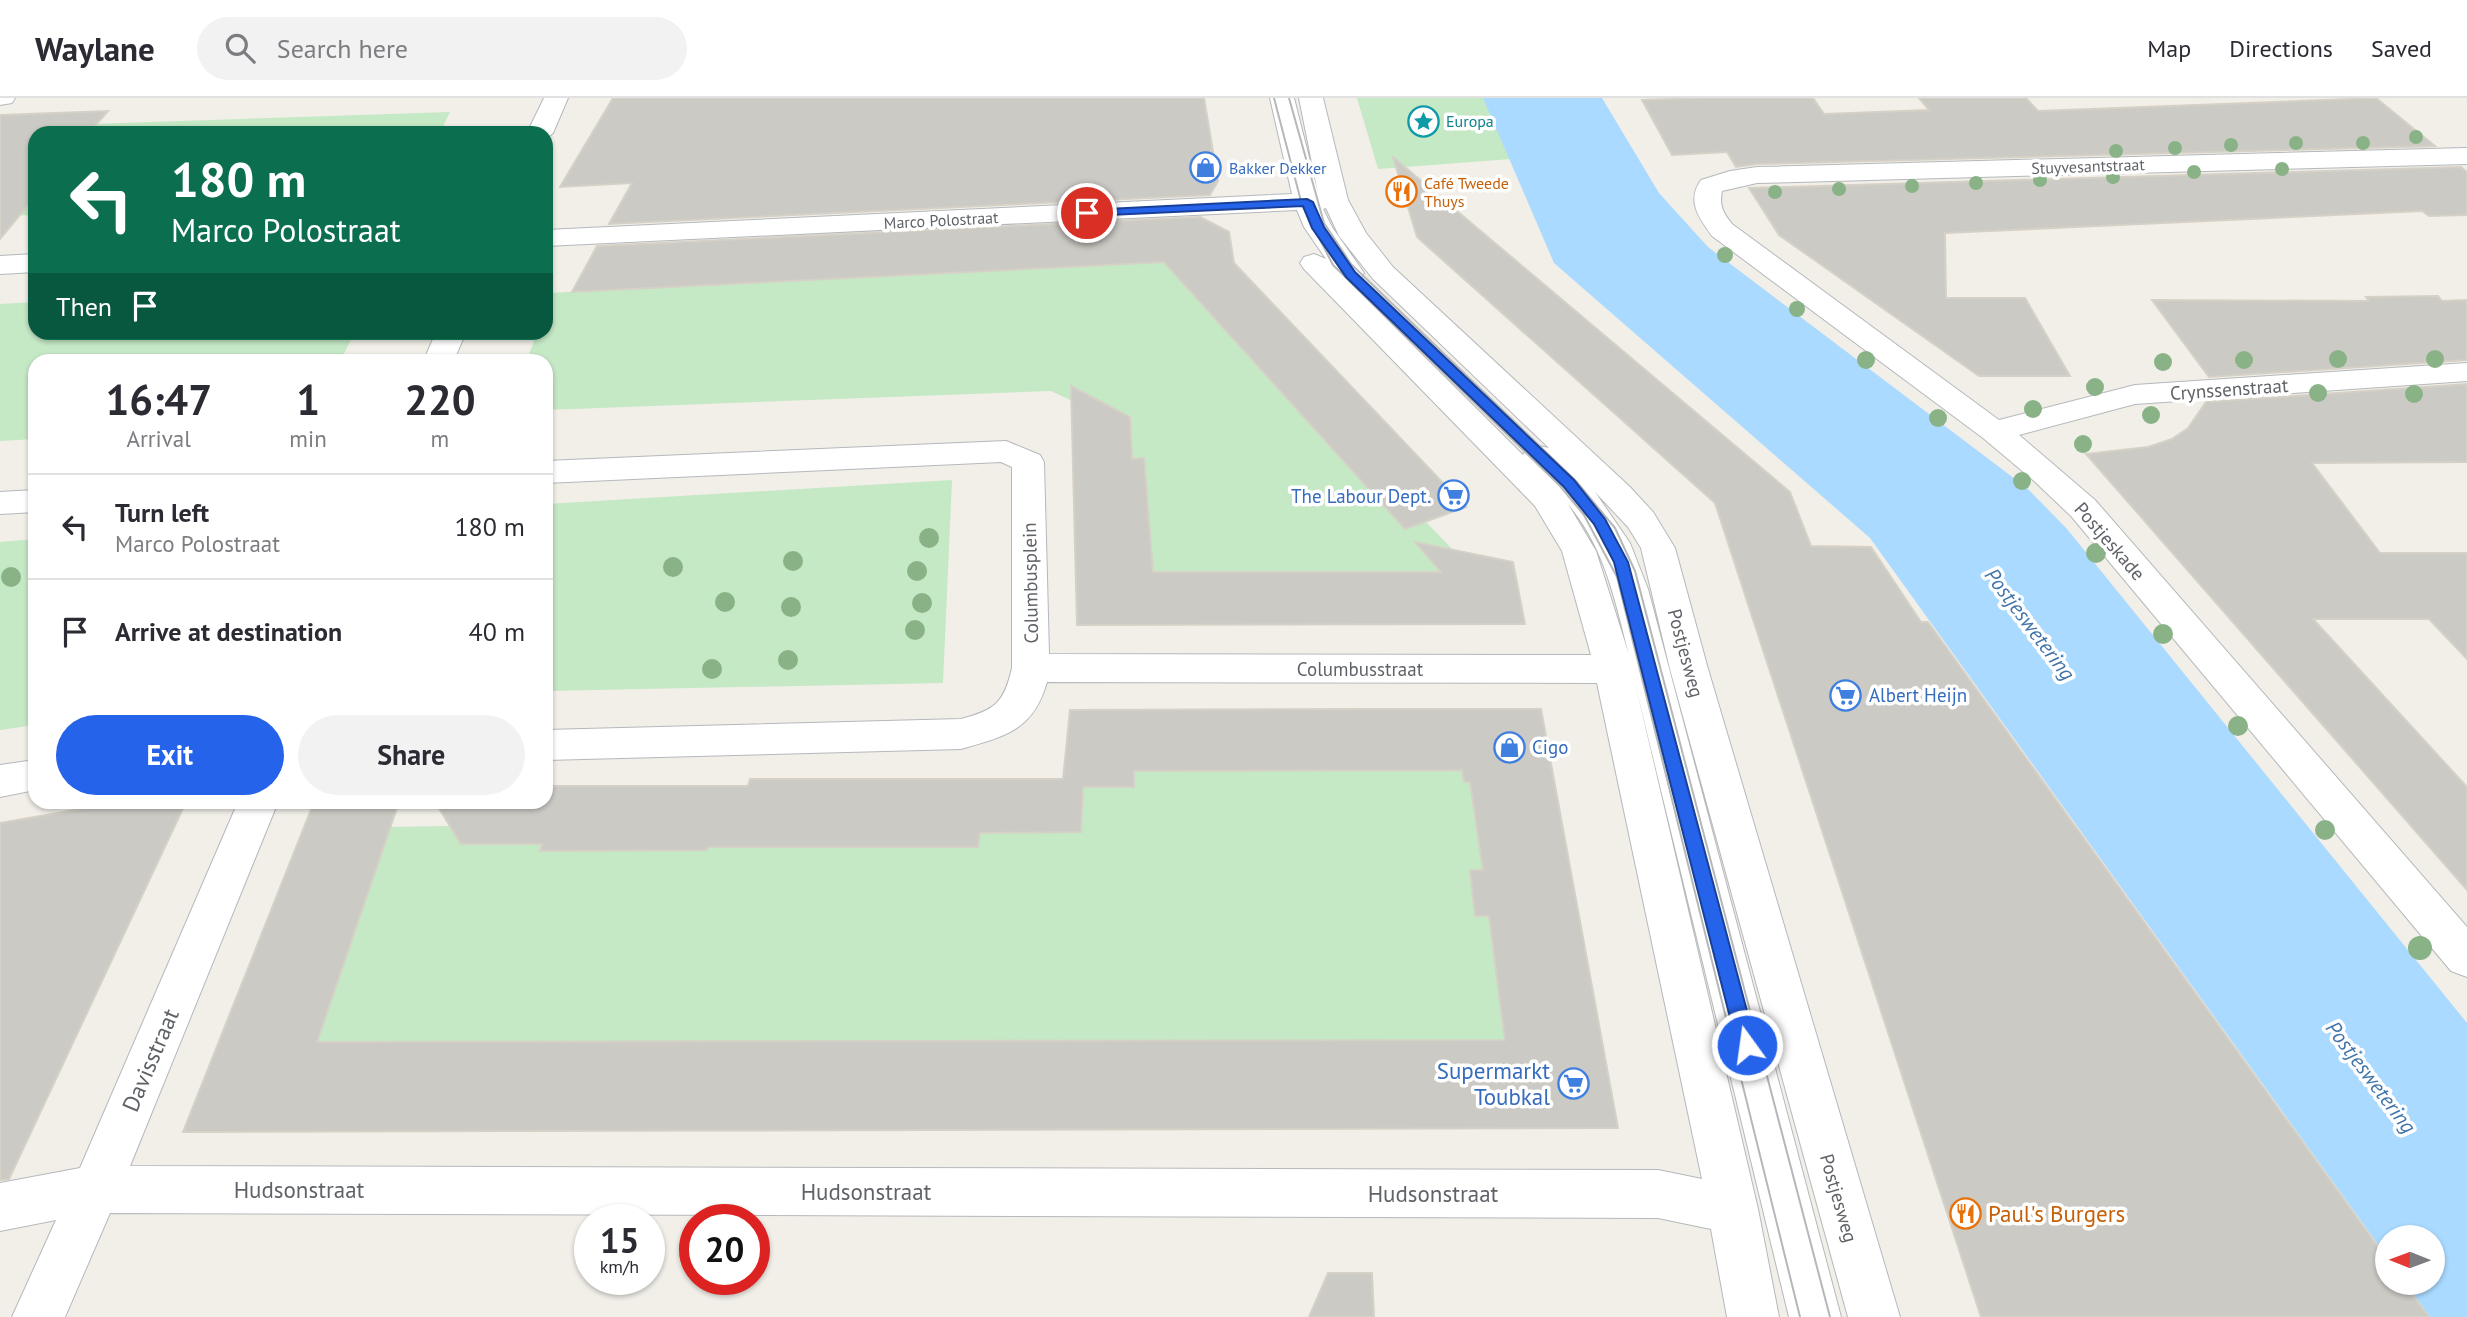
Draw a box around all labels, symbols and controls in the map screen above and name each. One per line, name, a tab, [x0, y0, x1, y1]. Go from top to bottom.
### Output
search box	[197, 17, 687, 80]
text: Waylane	[35, 27, 155, 70]
icon: search	[221, 29, 259, 67]
text: Search here	[277, 32, 408, 65]
text: Map	[2147, 33, 2191, 64]
text: Directions	[2229, 33, 2333, 64]
text: Saved	[2371, 33, 2432, 64]
place icon: Europa	[1406, 104, 1440, 138]
place label: Europa	[1446, 111, 1494, 131]
text: 180 m	[171, 147, 306, 211]
shop icon: Bakker Dekker	[1189, 151, 1223, 185]
icon: left	[56, 154, 147, 245]
street label: Stuyvesantstraat	[2031, 154, 2146, 178]
place label: Bakker Dekker	[1229, 158, 1327, 178]
place label: Café Tweede Thuys	[1424, 173, 1509, 211]
restaurant icon: Café Tweede Thuys	[1384, 175, 1418, 209]
pin	[1057, 183, 1117, 243]
icon: arrive	[1068, 194, 1106, 232]
street label: Marco Polostraat	[883, 207, 999, 233]
text: Marco Polostraat	[171, 209, 401, 251]
icon: arrive	[126, 287, 164, 325]
text: Then	[56, 290, 112, 323]
text: 16:47	[105, 372, 212, 427]
text: 1	[296, 372, 320, 427]
text: 220	[404, 372, 476, 427]
street label: Crynssenstraat	[2169, 373, 2289, 405]
text: Arrival	[126, 424, 191, 453]
text: min	[289, 424, 327, 453]
text: m	[431, 424, 449, 453]
supermarket icon: The Labour Dept.	[1437, 479, 1471, 513]
place label: The Labour Dept.	[1291, 484, 1431, 508]
text: Turn left	[115, 496, 209, 529]
street label: Postjeskade	[2070, 497, 2150, 585]
icon: left	[56, 508, 94, 546]
text: 180 m	[454, 510, 525, 543]
street label: Columbusplein	[1017, 522, 1043, 644]
text: Marco Polostraat	[115, 529, 280, 558]
water label: Postjeswetering	[1979, 562, 2081, 686]
street label: Postjesweg	[1663, 606, 1709, 700]
icon: arrive	[56, 613, 94, 651]
text: Arrive at destination	[115, 615, 342, 648]
text: 40 m	[469, 615, 525, 648]
street label: Columbusstraat	[1297, 657, 1424, 681]
supermarket icon: Albert Heijn	[1829, 678, 1863, 712]
place label: Albert Heijn	[1869, 683, 1967, 707]
button: Exit	[56, 715, 284, 795]
button: Share	[298, 715, 525, 795]
shop icon: Cigo	[1492, 730, 1526, 764]
place label: Cigo	[1532, 735, 1568, 759]
street label: Davisstraat	[115, 1004, 185, 1116]
position arrow	[1710, 1008, 1784, 1082]
water label: Postjeswetering	[2320, 1015, 2422, 1139]
place label: Supermarkt Toubkal	[1437, 1056, 1550, 1111]
supermarket icon: Supermarkt Toubkal	[1556, 1066, 1590, 1100]
street label: Postjesweg	[1815, 1151, 1863, 1245]
street label: Hudsonstraat	[234, 1175, 365, 1204]
street label: Hudsonstraat	[801, 1177, 932, 1206]
street label: Hudsonstraat	[1368, 1179, 1499, 1208]
restaurant icon: Paul's Burgers	[1948, 1196, 1982, 1230]
place label: Paul's Burgers	[1988, 1199, 2125, 1228]
speed limit sign: 20	[679, 1204, 770, 1295]
text: 15	[600, 1217, 639, 1263]
north arrow	[2375, 1225, 2445, 1295]
map controls	[2375, 1225, 2445, 1295]
text: km/h	[600, 1255, 639, 1278]

